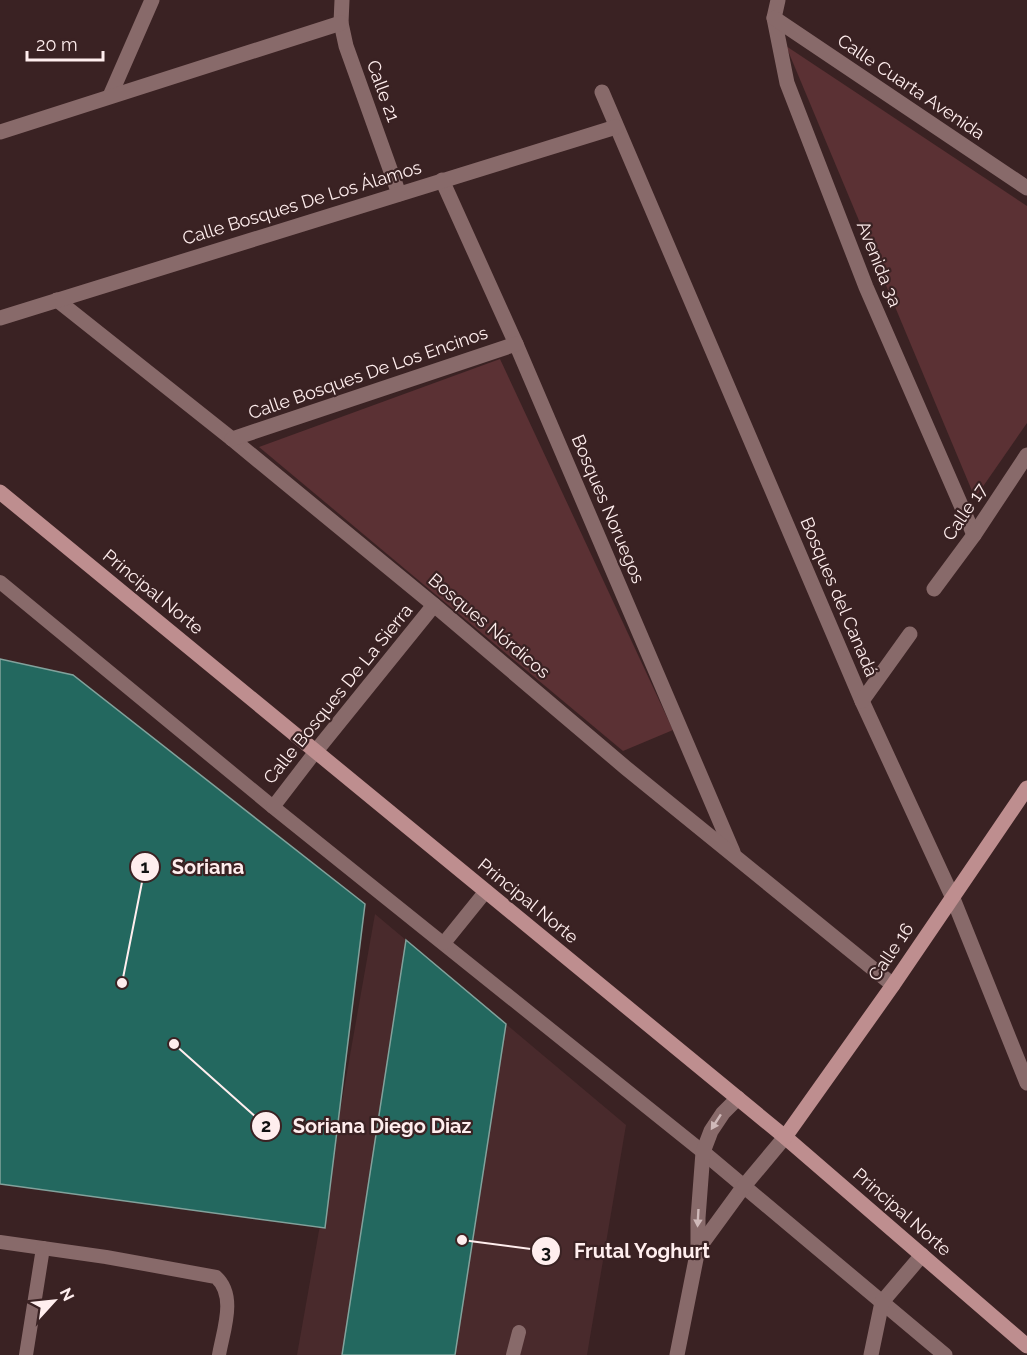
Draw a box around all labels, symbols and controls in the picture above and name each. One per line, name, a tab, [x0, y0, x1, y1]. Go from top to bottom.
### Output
scale bar	[27, 24, 104, 62]
street label: Calle Cuarta Avenida	[834, 30, 989, 144]
text: 20 m	[36, 34, 78, 55]
street label: Calle 21	[363, 57, 404, 125]
street label: Calle Bosques De Los Álamos	[180, 155, 424, 249]
street label: Avenida 3a	[853, 218, 906, 310]
street label: Calle Bosques De Los Encinos	[246, 322, 490, 423]
street label: Bosques Noruegos	[568, 431, 649, 587]
street label: Calle 17	[938, 479, 991, 544]
street label: Bosques del Canadá	[796, 514, 883, 680]
street label: Principal Norte	[99, 545, 208, 639]
street label: Bosques Nórdicos	[424, 569, 554, 683]
street label: Calle Bosques De La Sierra	[259, 600, 417, 788]
callout: Soriana	[130, 848, 256, 886]
street label: Principal Norte	[474, 854, 583, 948]
text: Soriana	[172, 855, 244, 879]
text: 1	[141, 856, 150, 877]
street label: Calle 16	[864, 919, 918, 985]
callout: Soriana Diego Diaz	[251, 1107, 484, 1145]
text: Soriana Diego Diaz	[293, 1114, 472, 1138]
one-way arrow	[711, 1114, 722, 1130]
text: 2	[261, 1115, 271, 1136]
street label: Principal Norte	[849, 1163, 956, 1260]
one-way arrow	[694, 1208, 703, 1227]
callout: Frutal Yoghurt	[531, 1232, 722, 1270]
text: Frutal Yoghurt	[574, 1239, 710, 1263]
text: 3	[541, 1241, 551, 1262]
north arrow	[24, 1271, 84, 1331]
text: N	[56, 1285, 78, 1304]

